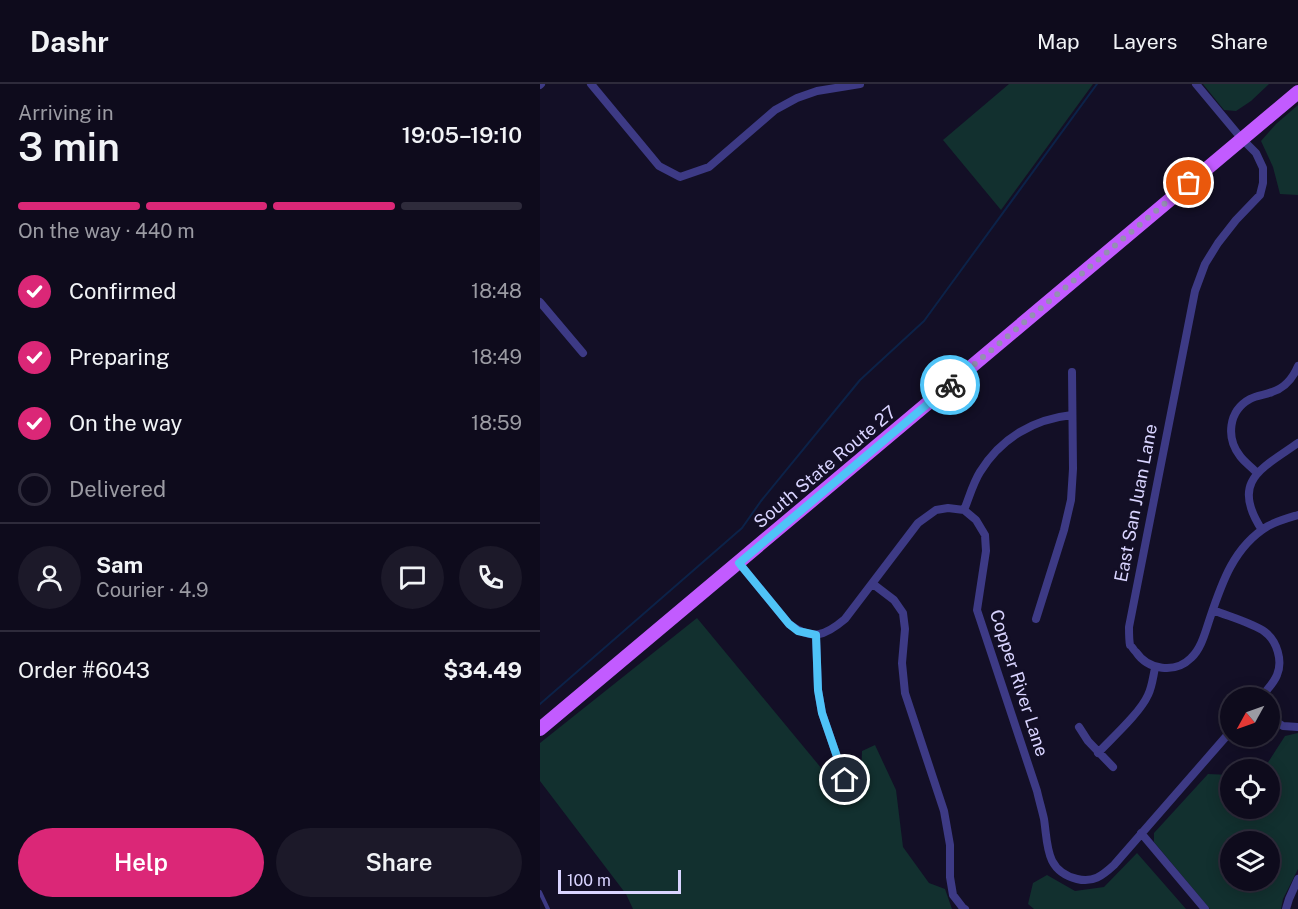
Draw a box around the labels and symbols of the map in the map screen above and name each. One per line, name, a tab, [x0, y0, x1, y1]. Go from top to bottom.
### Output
pin	[1163, 157, 1214, 208]
courier	[920, 355, 980, 415]
street label: South State Route 27	[749, 401, 900, 532]
street label: East San Juan Lane	[1110, 422, 1161, 584]
street label: Copper River Lane	[986, 607, 1053, 759]
north arrow	[1220, 687, 1280, 747]
pin	[819, 754, 870, 805]
scale bar	[558, 867, 681, 894]

